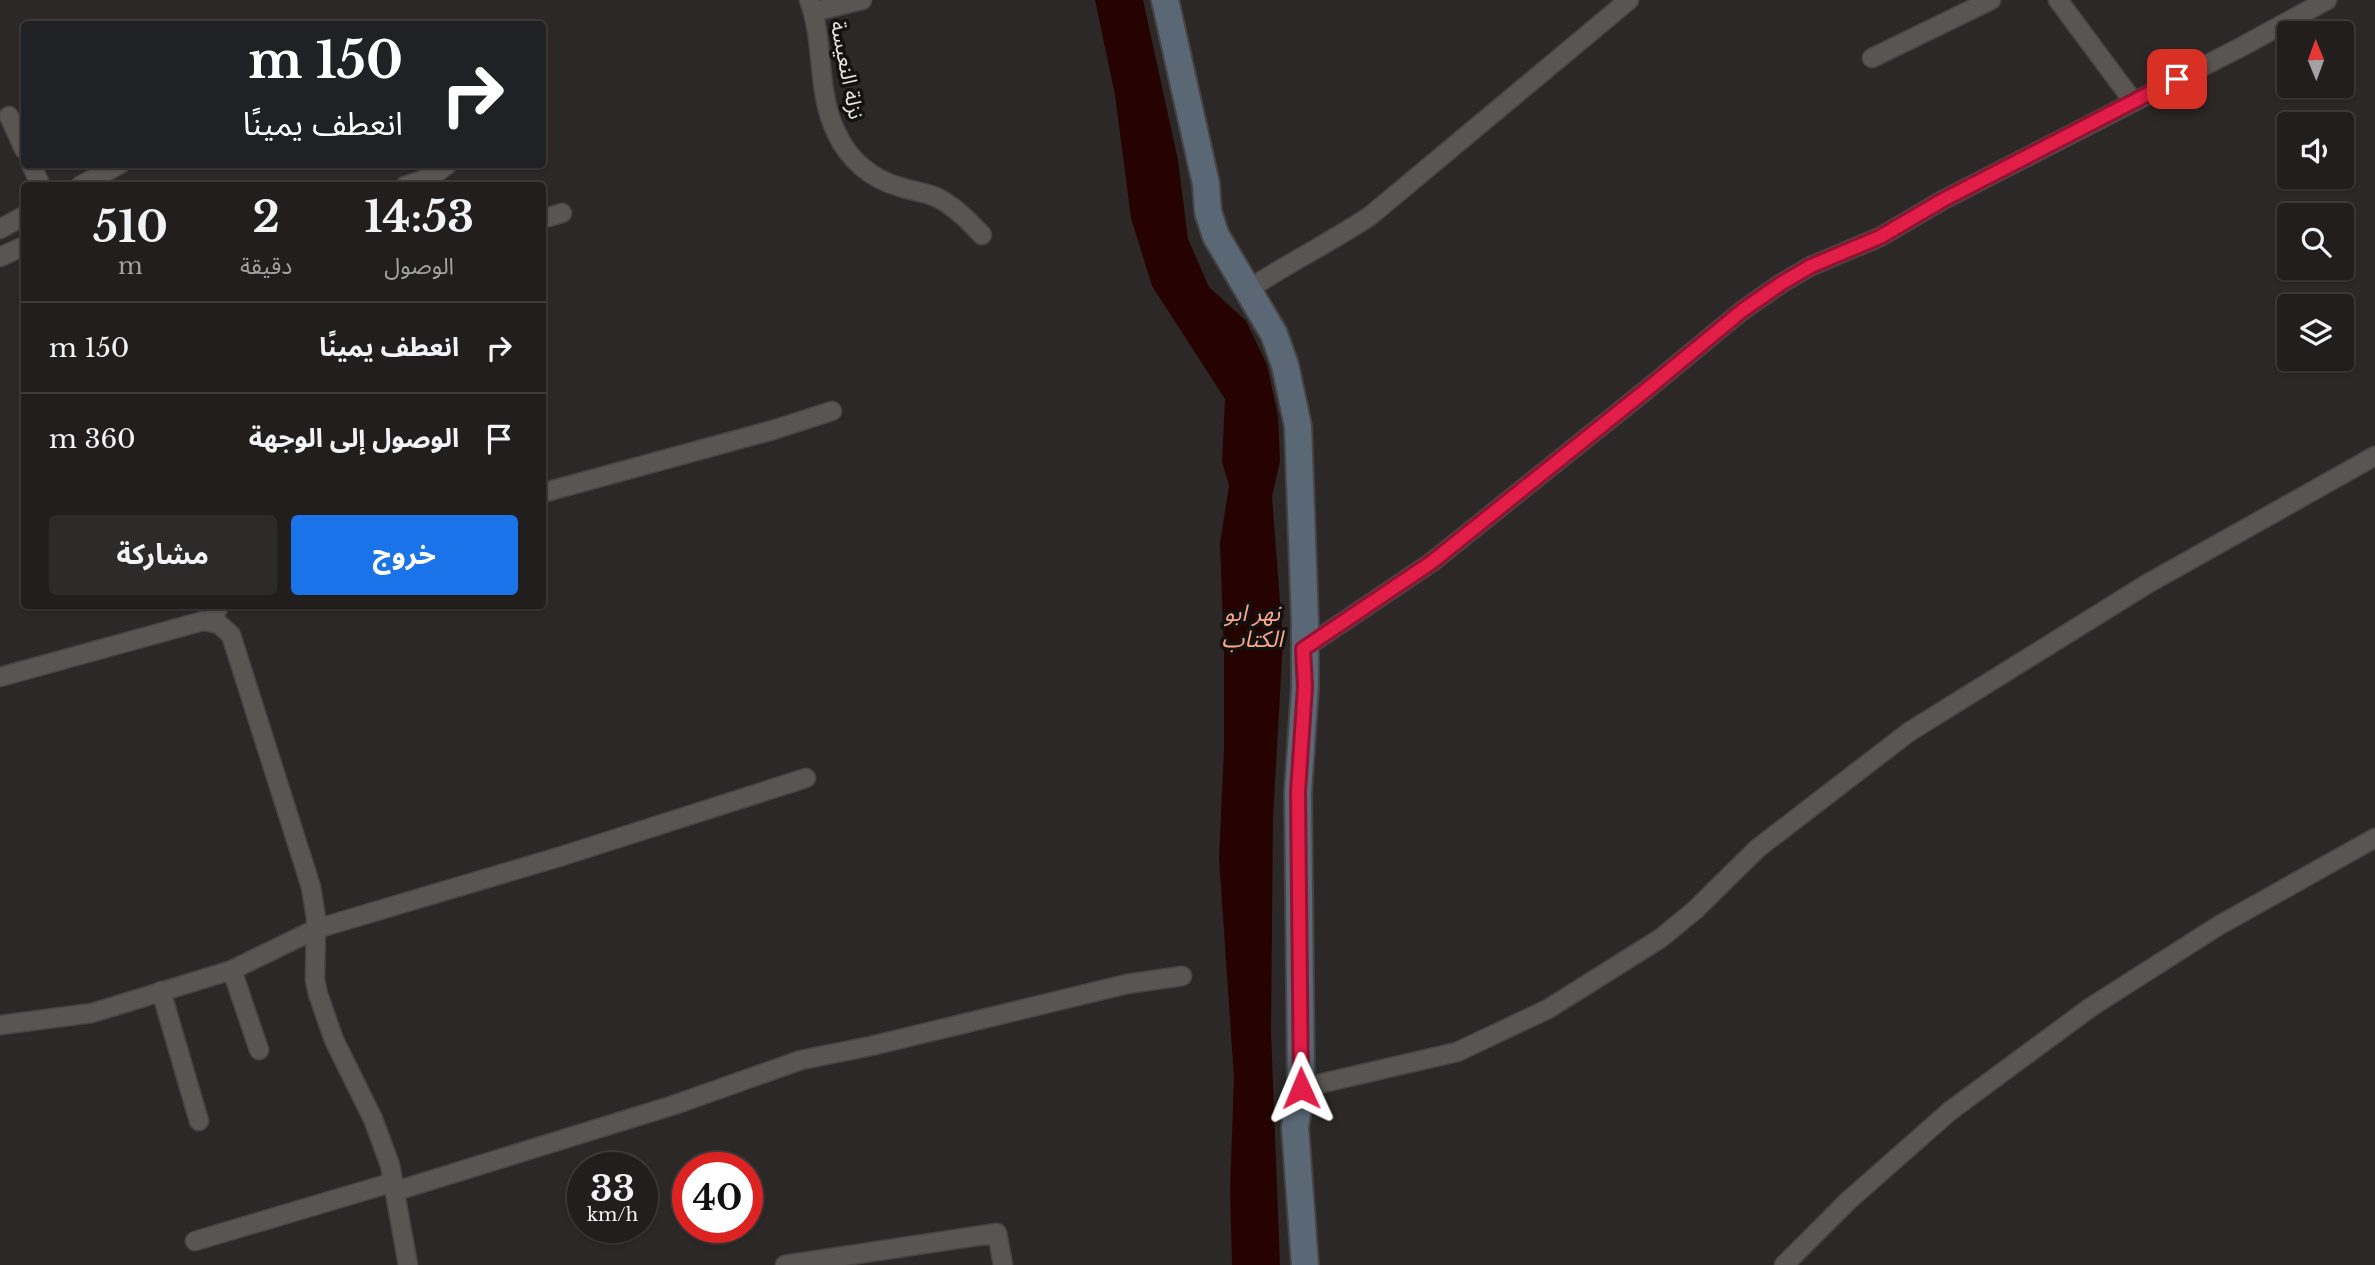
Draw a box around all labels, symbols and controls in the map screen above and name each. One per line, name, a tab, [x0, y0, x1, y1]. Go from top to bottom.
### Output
street label: نزلة النعيسة	[825, 19, 869, 121]
north arrow	[2277, 21, 2354, 98]
map controls	[2277, 21, 2354, 371]
text: 150 m	[248, 30, 403, 91]
icon: right	[427, 49, 518, 140]
pin	[2147, 49, 2207, 109]
icon: arrive	[2158, 60, 2196, 98]
text: انعطف يمينًا	[243, 104, 403, 144]
button: sound	[2277, 112, 2354, 189]
text: 2	[252, 191, 280, 243]
text: 14:53	[364, 191, 474, 243]
text: 510	[93, 201, 168, 253]
button: search	[2277, 203, 2354, 280]
text: m	[118, 252, 143, 280]
text: دقيقة	[240, 252, 292, 280]
text: الوصول	[384, 252, 454, 280]
button: layers	[2277, 294, 2354, 371]
icon: right	[480, 329, 518, 367]
text: انعطف يمينًا	[319, 331, 459, 363]
text: 150 m	[49, 332, 129, 364]
icon: arrive	[480, 420, 518, 458]
text: الوصول إلى الوجهة	[249, 422, 459, 454]
text: 360 m	[49, 423, 136, 455]
button: مشاركة	[49, 515, 277, 595]
button: خروج	[291, 515, 518, 595]
water label: نهر ابو الكتاب	[1221, 599, 1285, 653]
position arrow	[1264, 1051, 1338, 1125]
speed limit sign: 40	[672, 1152, 763, 1243]
text: 33	[590, 1167, 635, 1210]
text: km/h	[587, 1204, 638, 1226]

